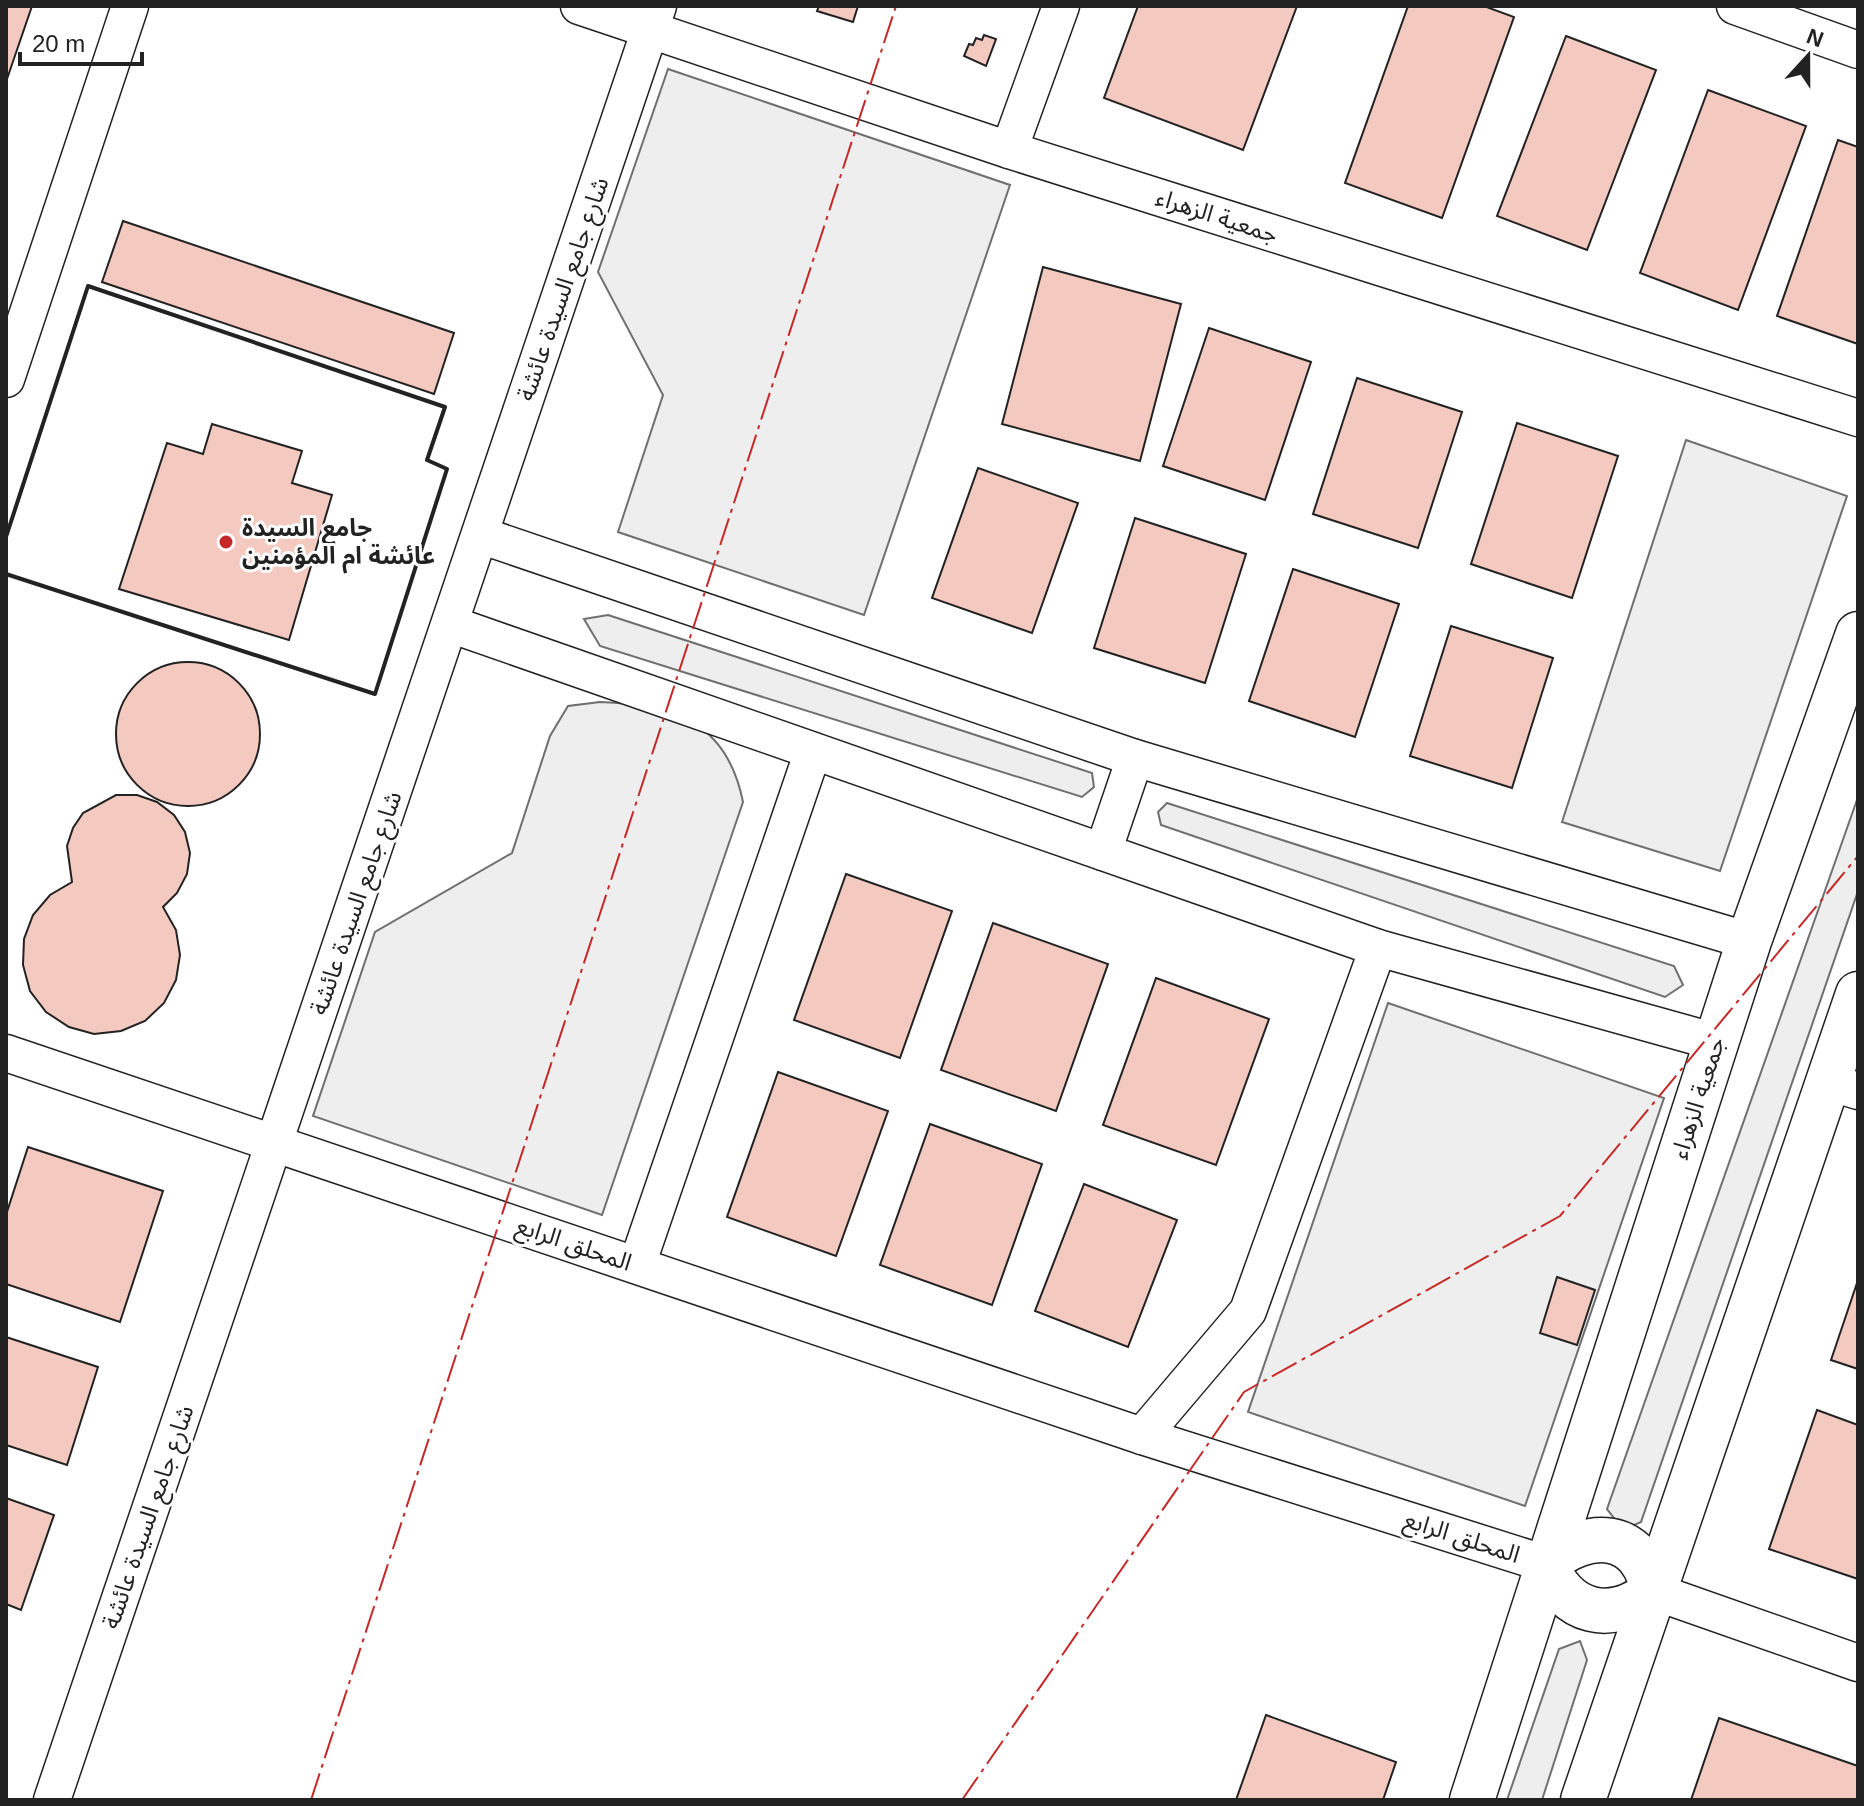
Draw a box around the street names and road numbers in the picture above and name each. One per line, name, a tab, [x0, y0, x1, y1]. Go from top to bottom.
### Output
street label: شارع جامع السيدة عائشة	[512, 174, 617, 405]
street label: جمعية الزهراء	[1152, 183, 1282, 249]
street label: شارع جامع السيدة عائشة	[305, 788, 410, 1019]
street label: جمعية الزهراء	[1665, 1033, 1731, 1163]
street label: المحلق الرابع	[512, 1211, 635, 1280]
street label: شارع جامع السيدة عائشة	[97, 1402, 202, 1633]
street label: المحلق الرابع	[1400, 1505, 1523, 1572]

